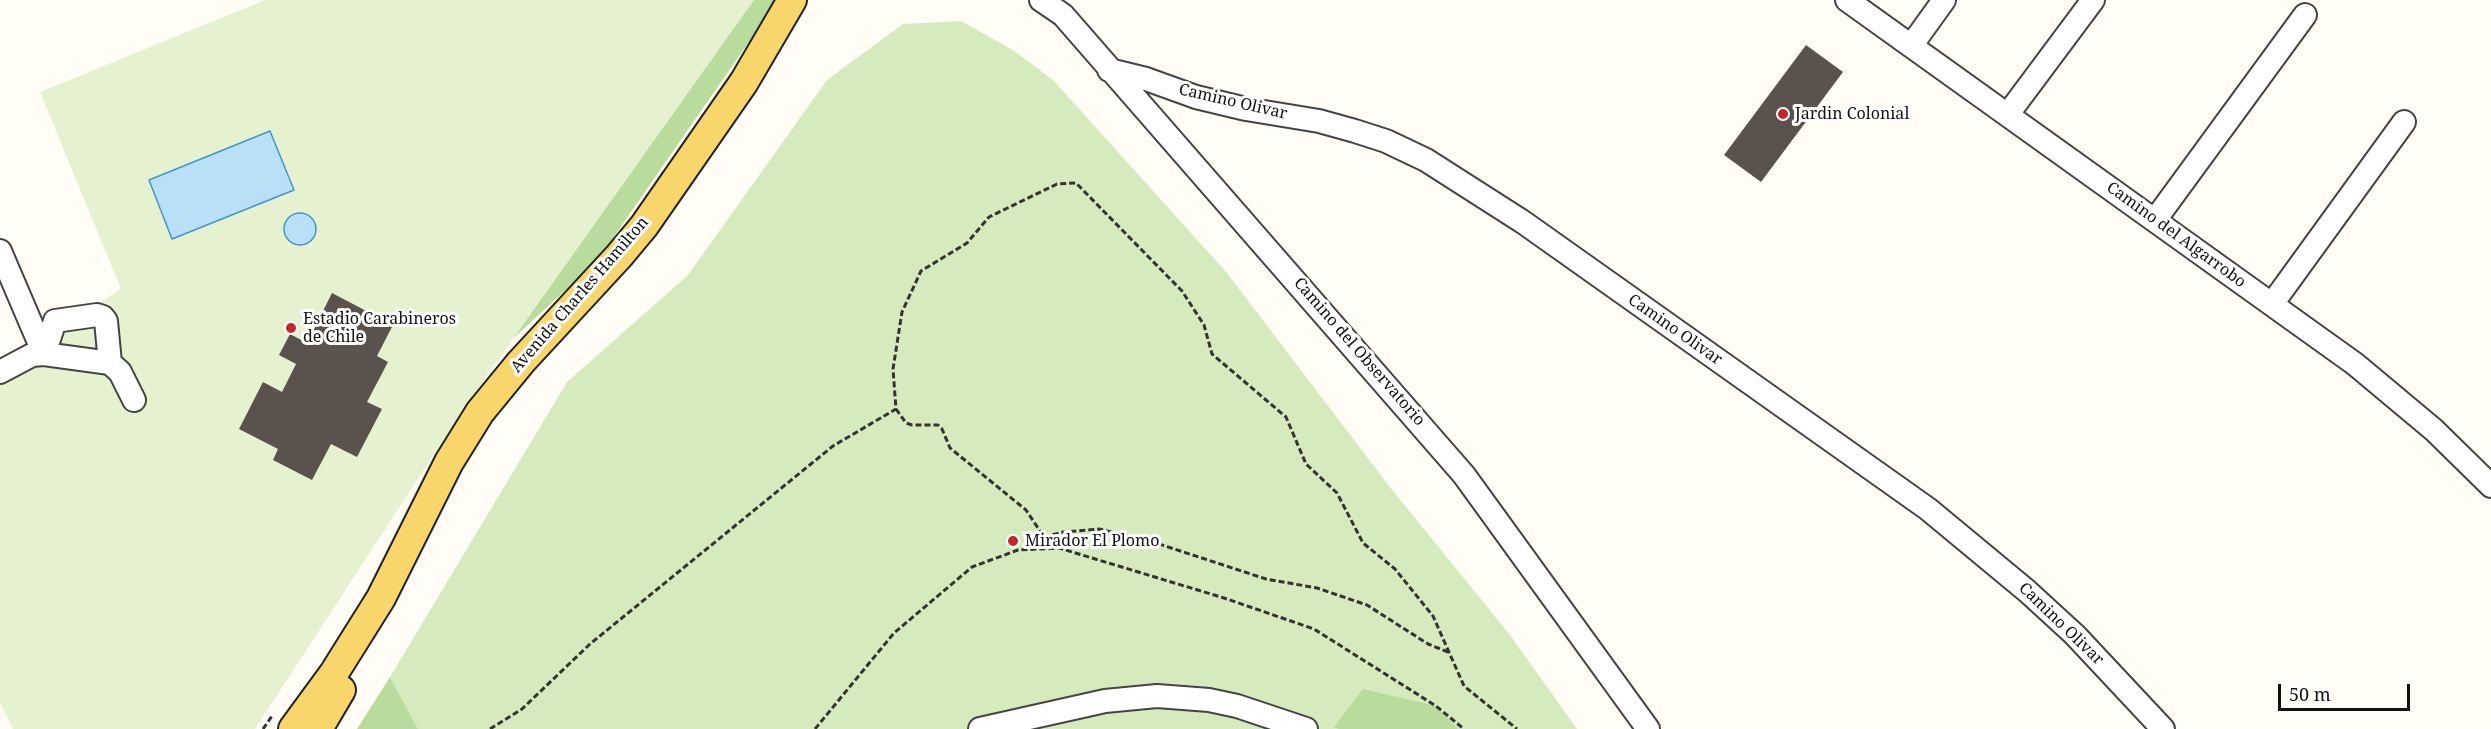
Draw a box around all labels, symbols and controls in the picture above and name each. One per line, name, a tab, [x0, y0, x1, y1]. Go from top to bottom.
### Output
street label: Camino Olivar	[1177, 80, 1289, 124]
place label: Jardin Colonial	[1795, 104, 1909, 124]
marker: Jardin Colonial	[1776, 107, 1790, 121]
street label: Camino del Algarrobo	[2103, 178, 2249, 292]
street label: Avenida Charles Hamilton	[507, 213, 653, 377]
street label: Camino del Observatorio	[1289, 274, 1429, 430]
street label: Camino Olivar	[1624, 290, 1726, 370]
place label: Estadio Carabineros de Chile	[303, 309, 456, 347]
marker: Estadio Carabineros de Chile	[284, 321, 298, 335]
place label: Mirador El Plomo	[1025, 531, 1159, 551]
marker: Mirador El Plomo	[1006, 534, 1020, 548]
street label: Camino Olivar	[2015, 579, 2107, 669]
scale bar	[2281, 672, 2413, 710]
text: 50 m	[2289, 682, 2331, 706]

